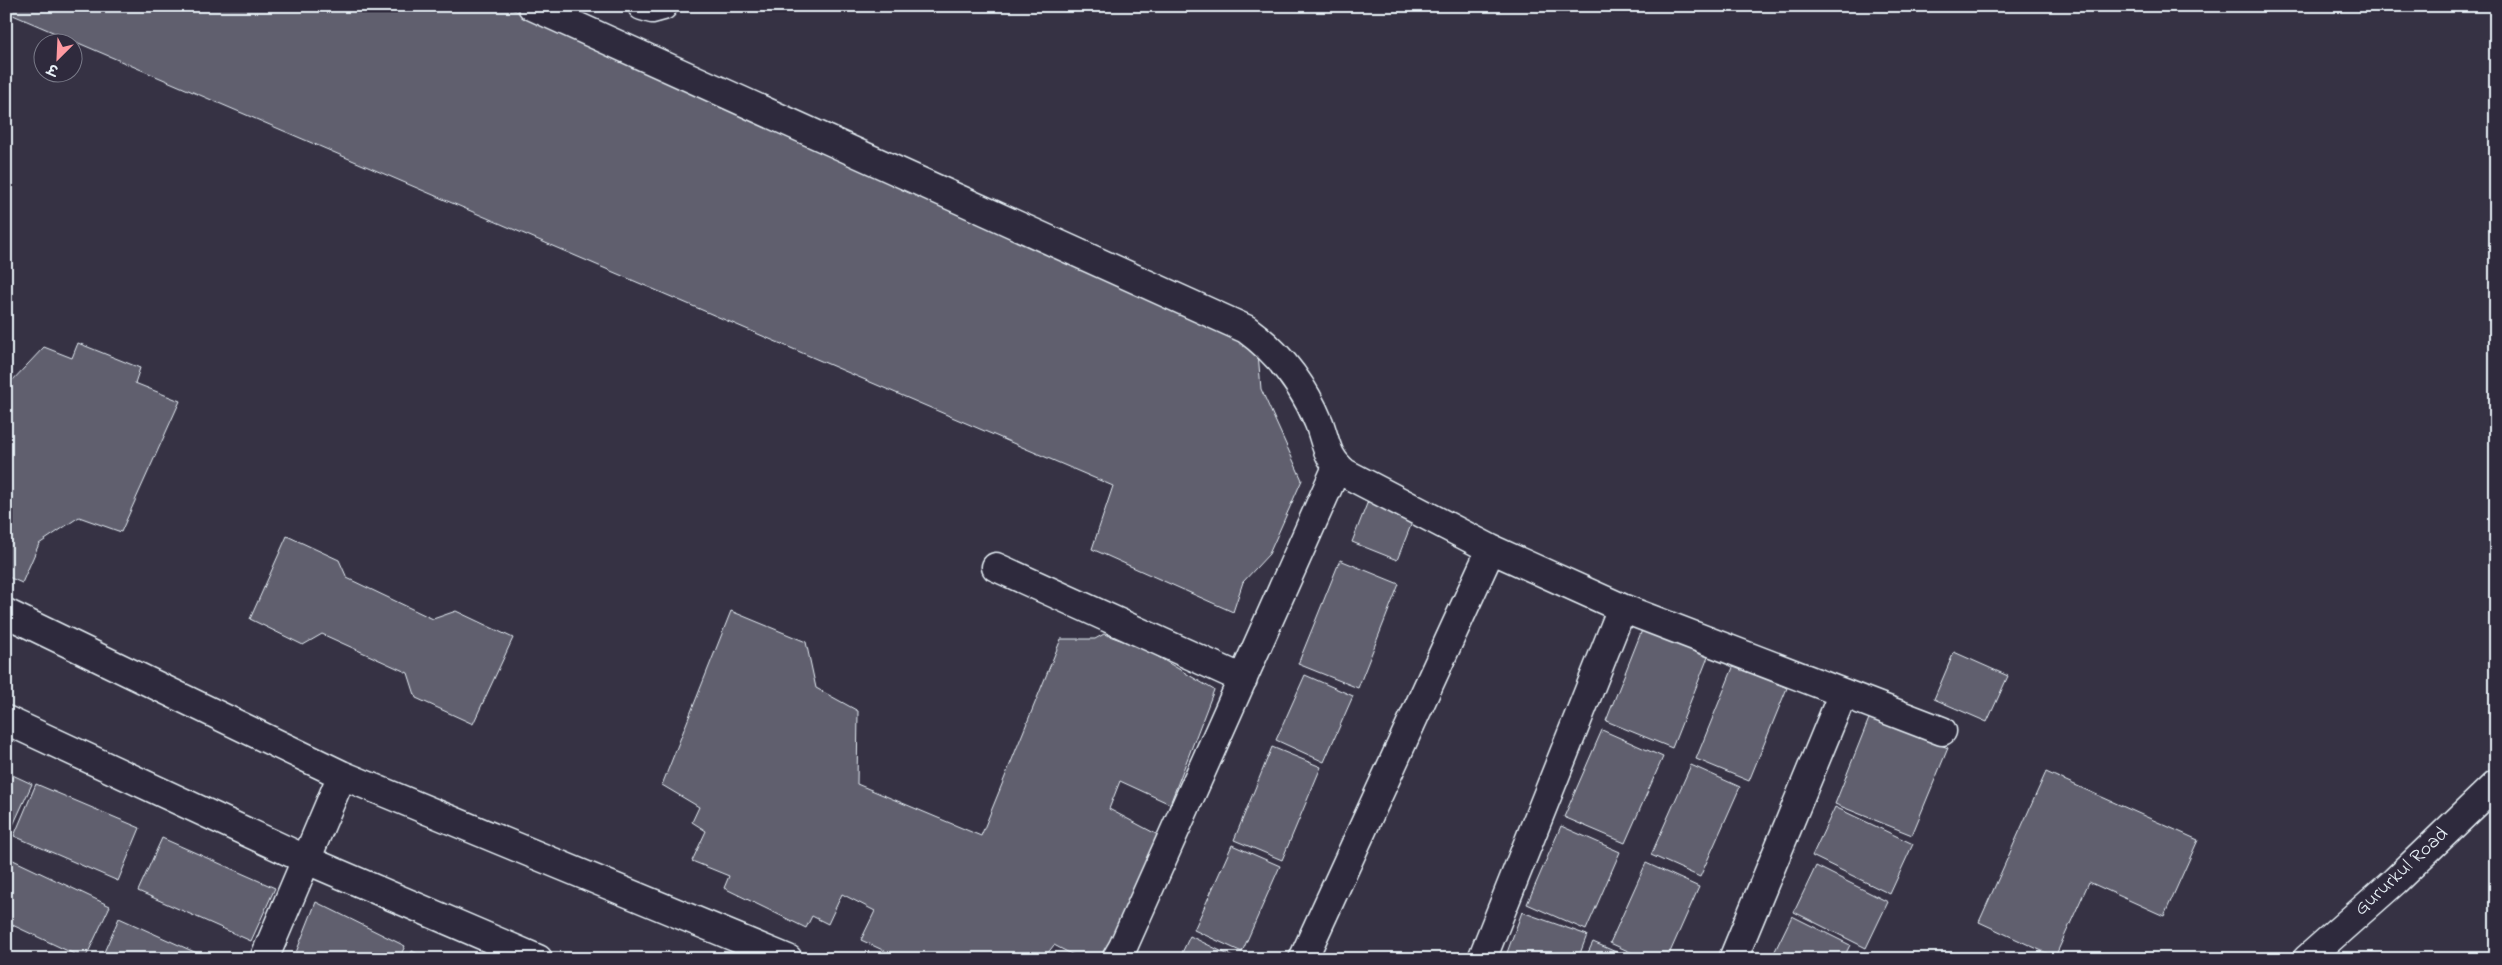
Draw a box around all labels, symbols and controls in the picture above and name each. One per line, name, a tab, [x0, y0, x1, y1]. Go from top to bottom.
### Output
north arrow	[32, 32, 82, 82]
text: उ	[43, 56, 64, 81]
street label: Gururkul Road	[2348, 821, 2456, 923]

